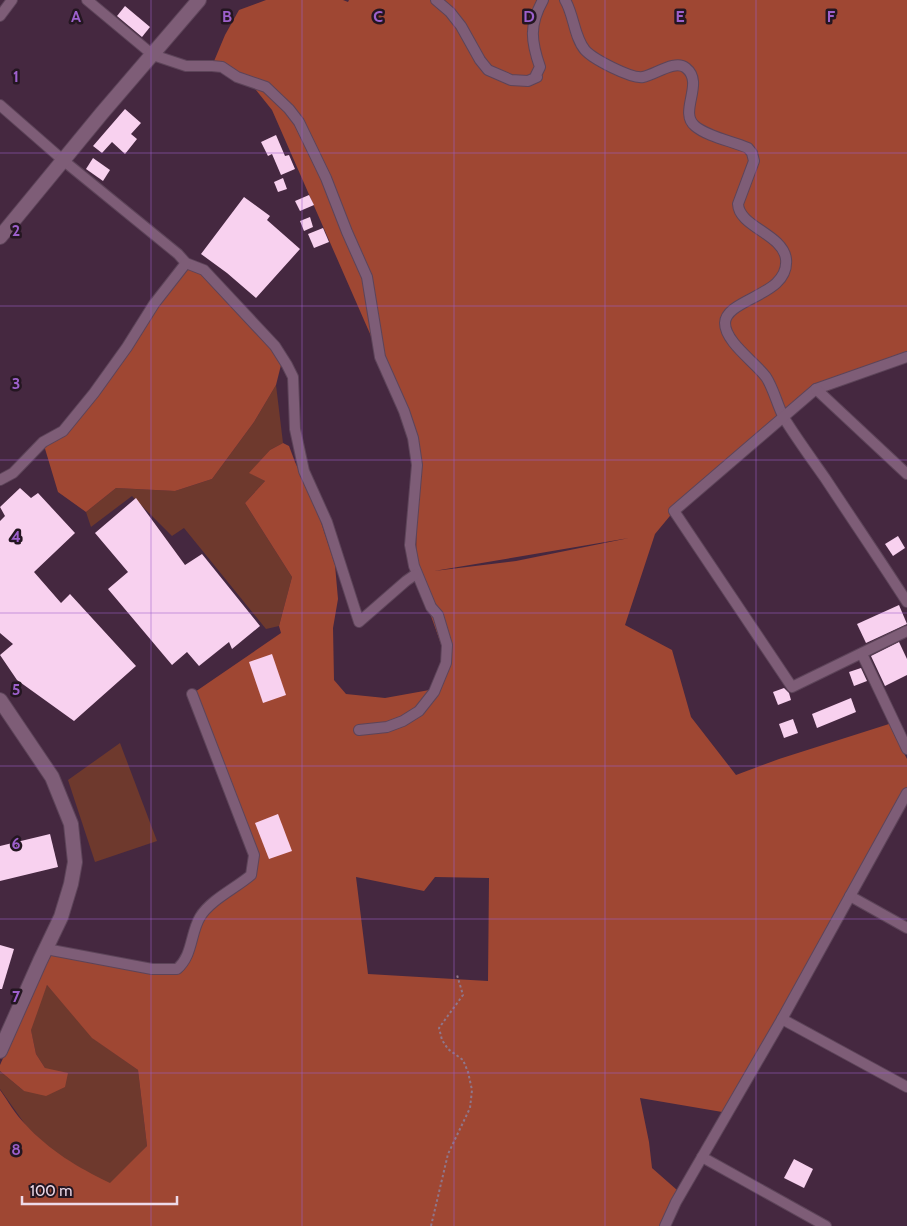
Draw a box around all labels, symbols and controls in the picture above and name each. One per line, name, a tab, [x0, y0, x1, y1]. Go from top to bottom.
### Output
text: A	[71, 7, 81, 26]
text: B	[222, 7, 232, 26]
text: C	[373, 7, 383, 26]
text: D	[523, 7, 535, 26]
text: E	[675, 7, 685, 26]
text: F	[827, 7, 836, 26]
text: 1	[13, 67, 19, 86]
text: 2	[12, 221, 20, 240]
text: 3	[12, 374, 20, 393]
text: 4	[11, 527, 21, 546]
text: 5	[12, 680, 20, 699]
text: 6	[12, 834, 21, 853]
text: 7	[12, 987, 21, 1006]
text: 8	[11, 1140, 21, 1159]
scale bar	[22, 1174, 178, 1206]
text: 100 m	[30, 1182, 72, 1200]

